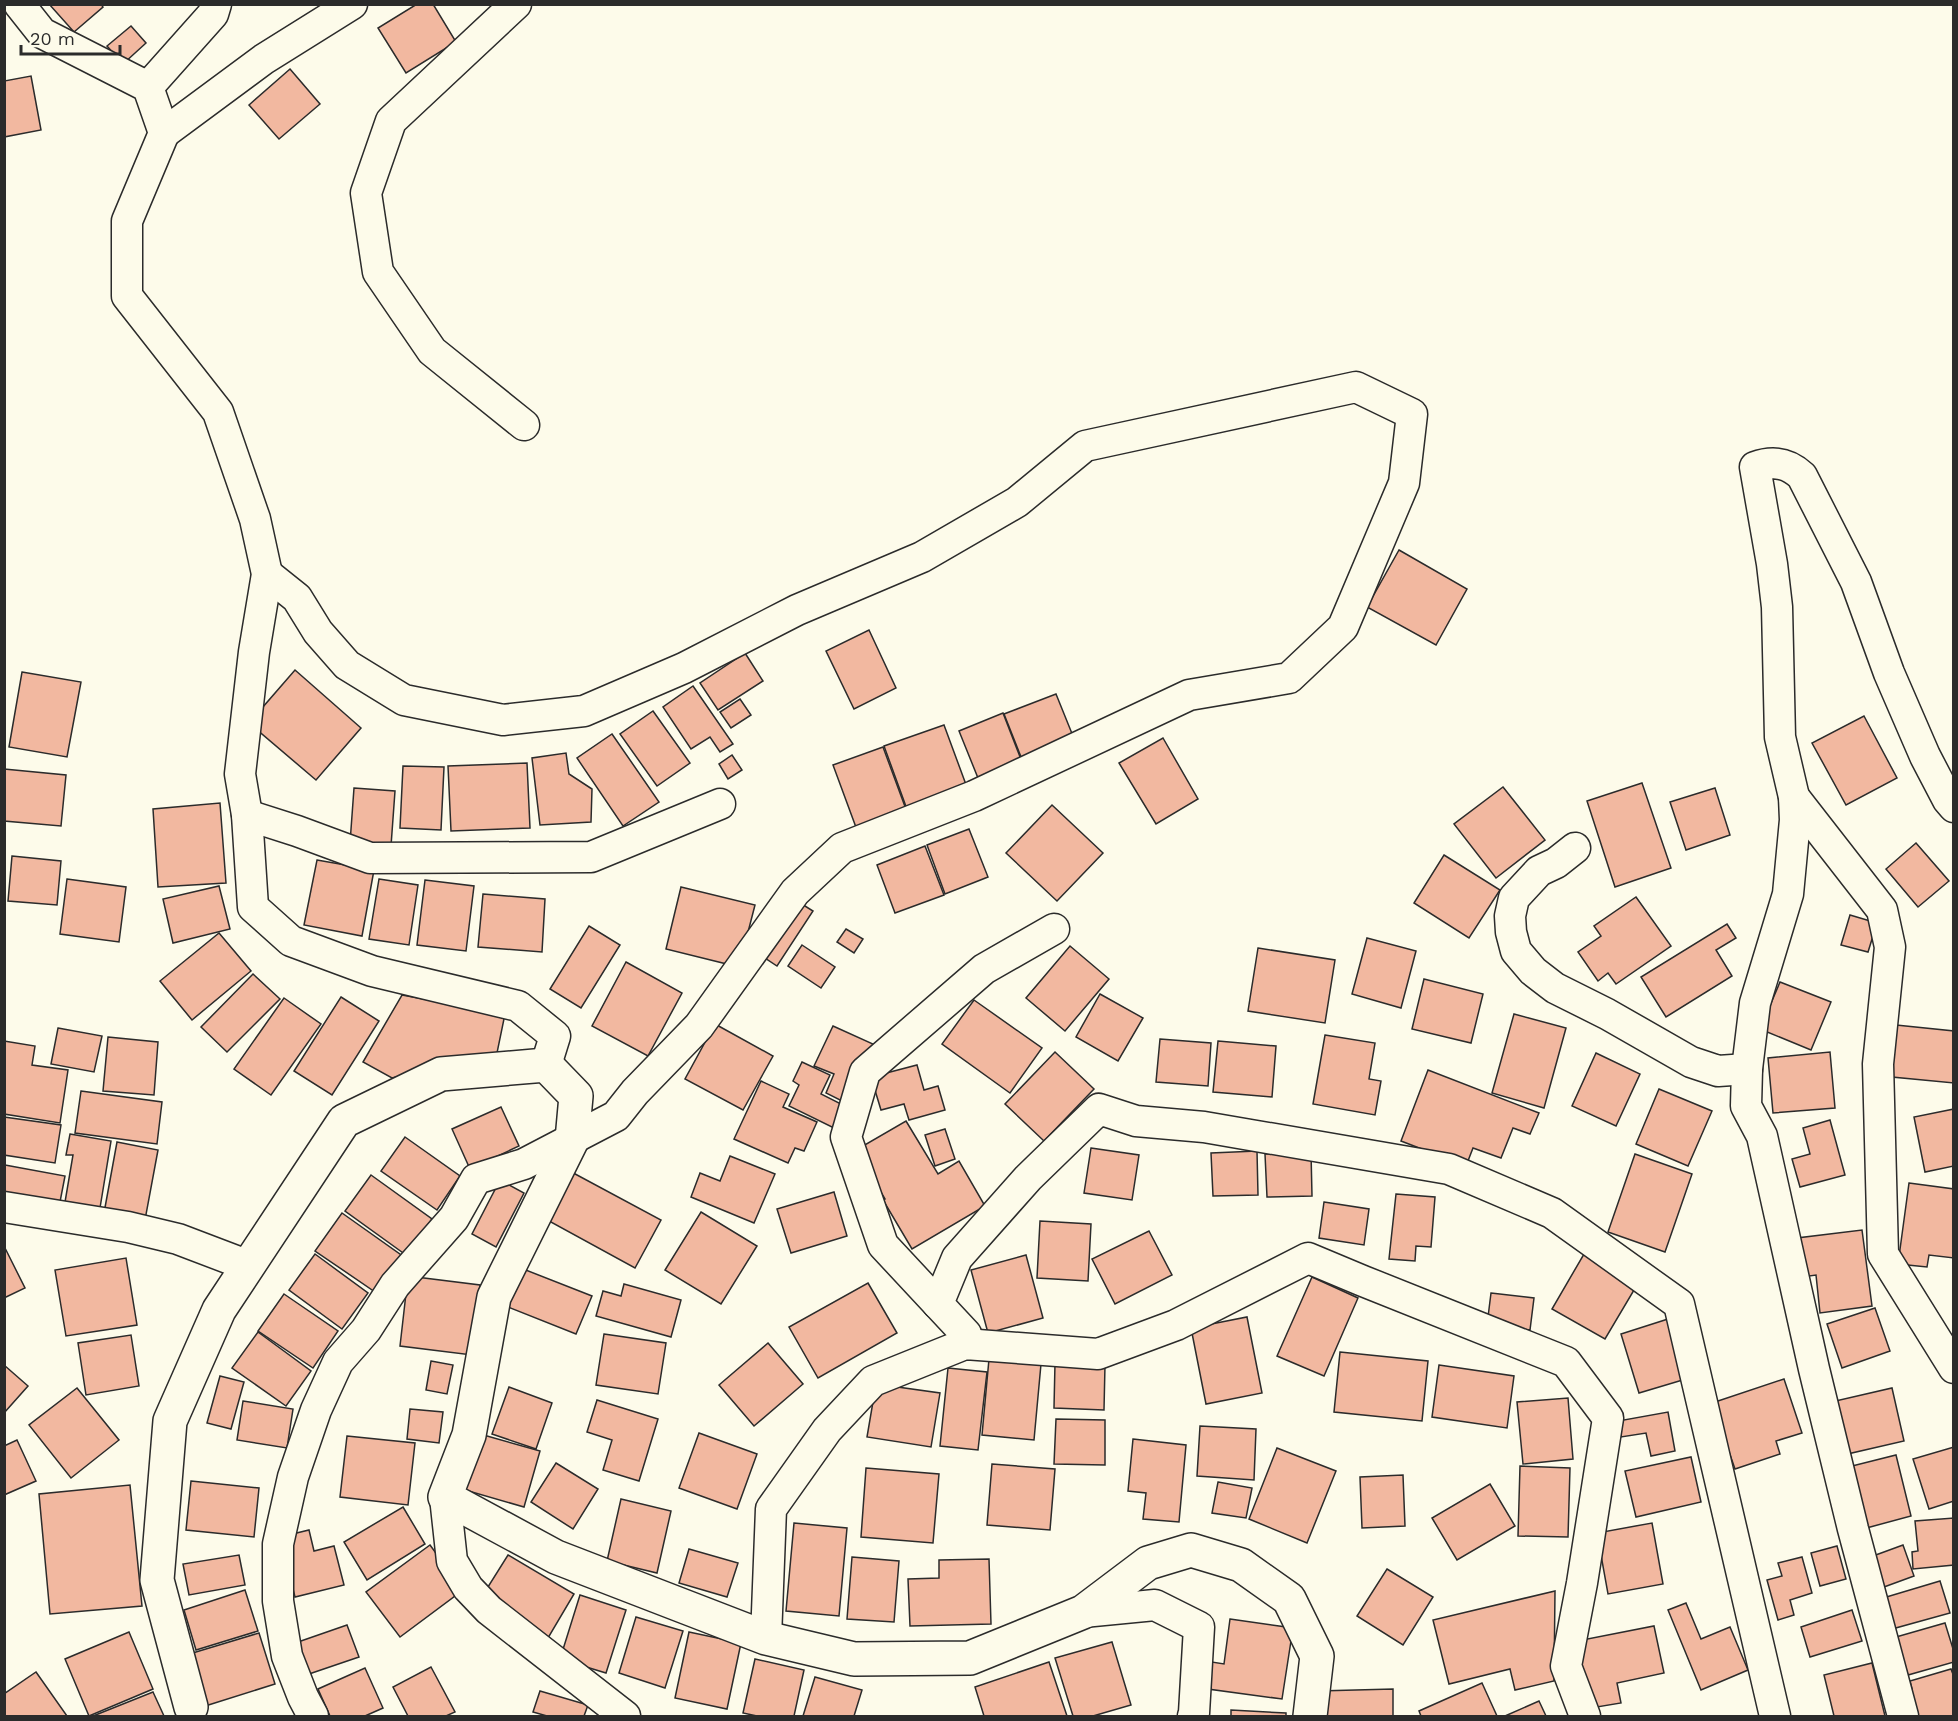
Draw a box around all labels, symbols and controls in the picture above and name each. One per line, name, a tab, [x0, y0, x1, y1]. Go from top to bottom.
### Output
scale bar	[21, 18, 120, 56]
text: 20 m	[30, 28, 75, 49]

